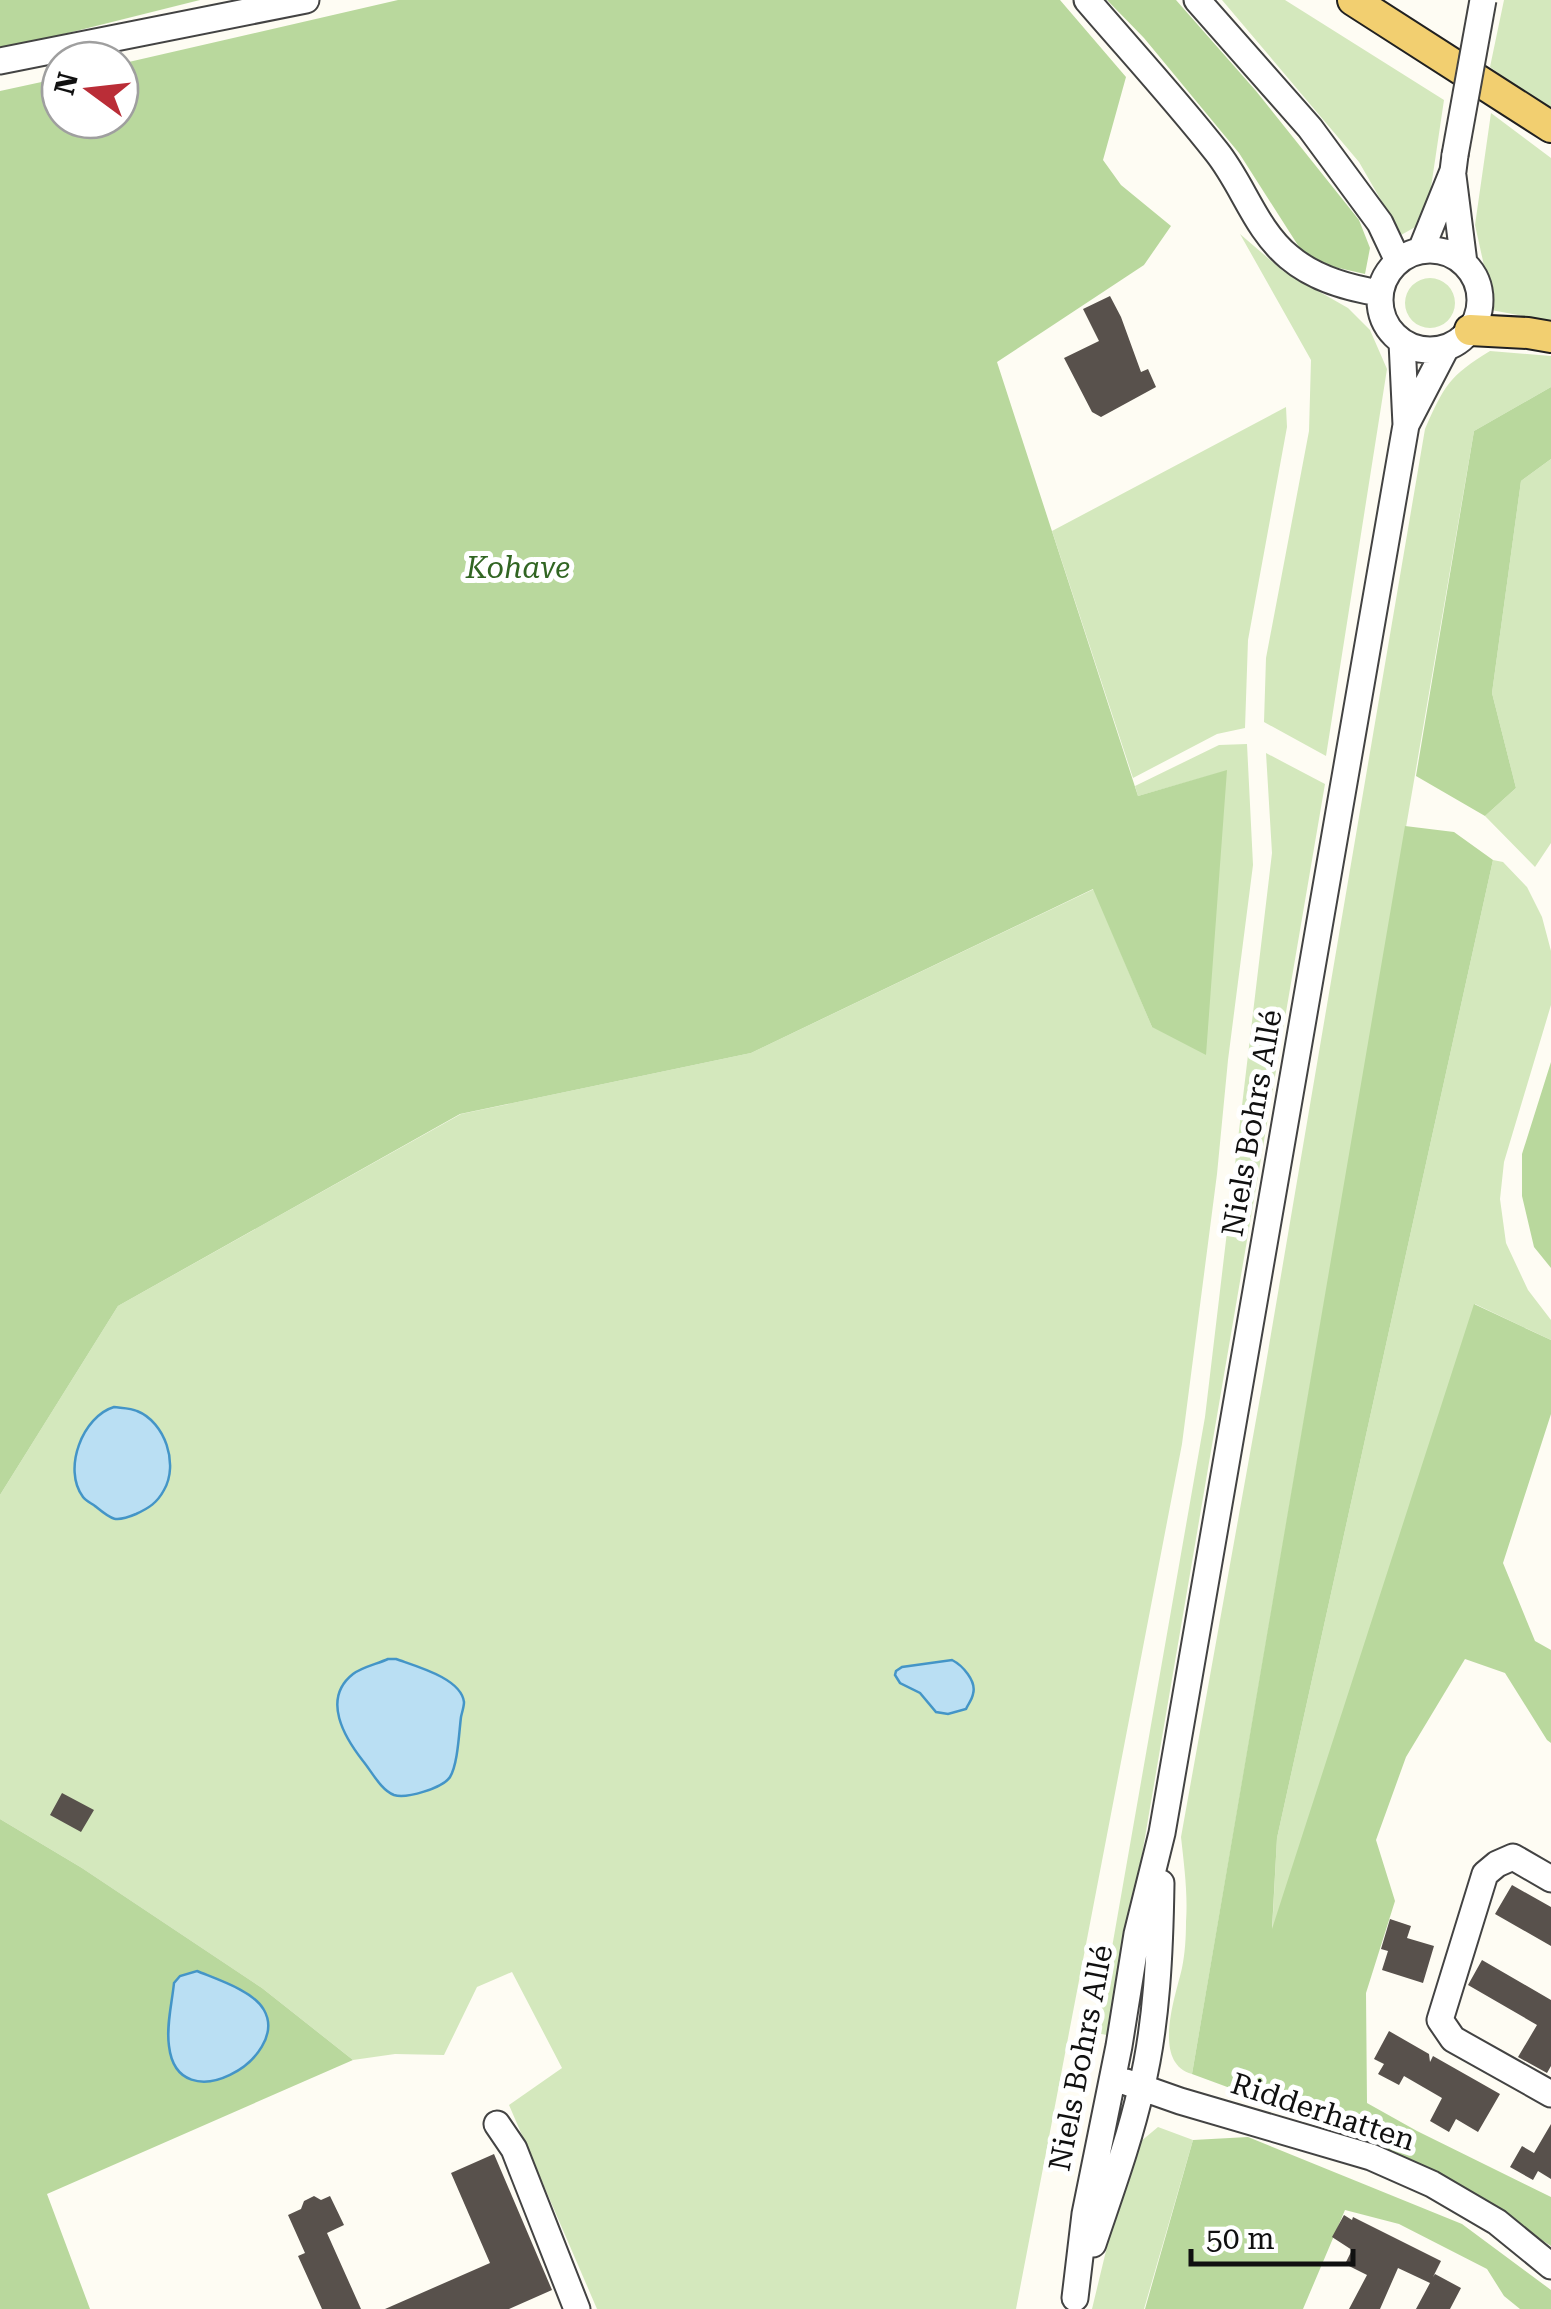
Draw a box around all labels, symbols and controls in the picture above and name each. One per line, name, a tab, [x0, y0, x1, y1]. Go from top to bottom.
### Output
north arrow	[40, 40, 140, 140]
text: N	[48, 69, 85, 98]
park label: Kohave	[465, 550, 570, 585]
street label: Niels Bohrs Allé	[1214, 1007, 1289, 1239]
street label: Niels Bohrs Allé	[1041, 1942, 1120, 2174]
street label: Ridderhatten	[1227, 2065, 1419, 2158]
scale bar	[1191, 2204, 1354, 2266]
text: 50 m	[1206, 2221, 1275, 2256]

